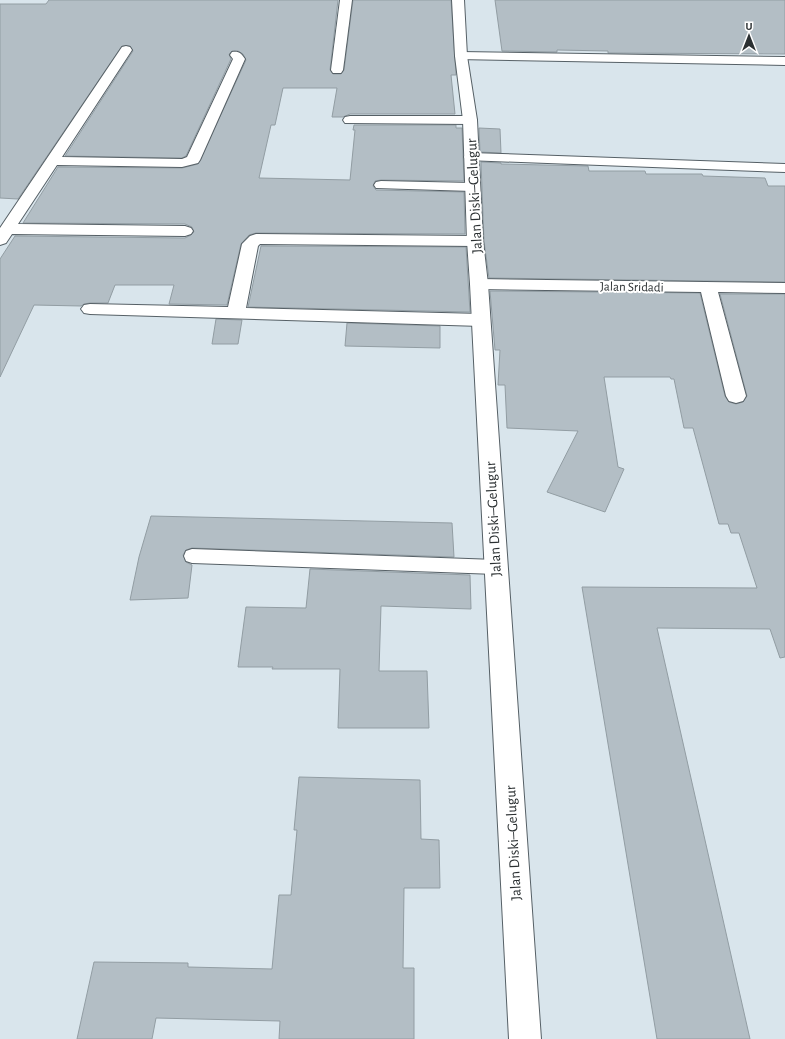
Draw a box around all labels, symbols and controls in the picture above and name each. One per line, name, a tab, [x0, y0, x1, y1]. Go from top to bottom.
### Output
north arrow	[729, 16, 769, 56]
text: U	[745, 21, 753, 32]
street label: Jalan Diski–Gelugur	[464, 138, 485, 254]
street label: Jalan Sridadi	[600, 280, 664, 295]
street label: Jalan Diski–Gelugur	[483, 461, 504, 577]
street label: Jalan Diski–Gelugur	[503, 785, 524, 901]

